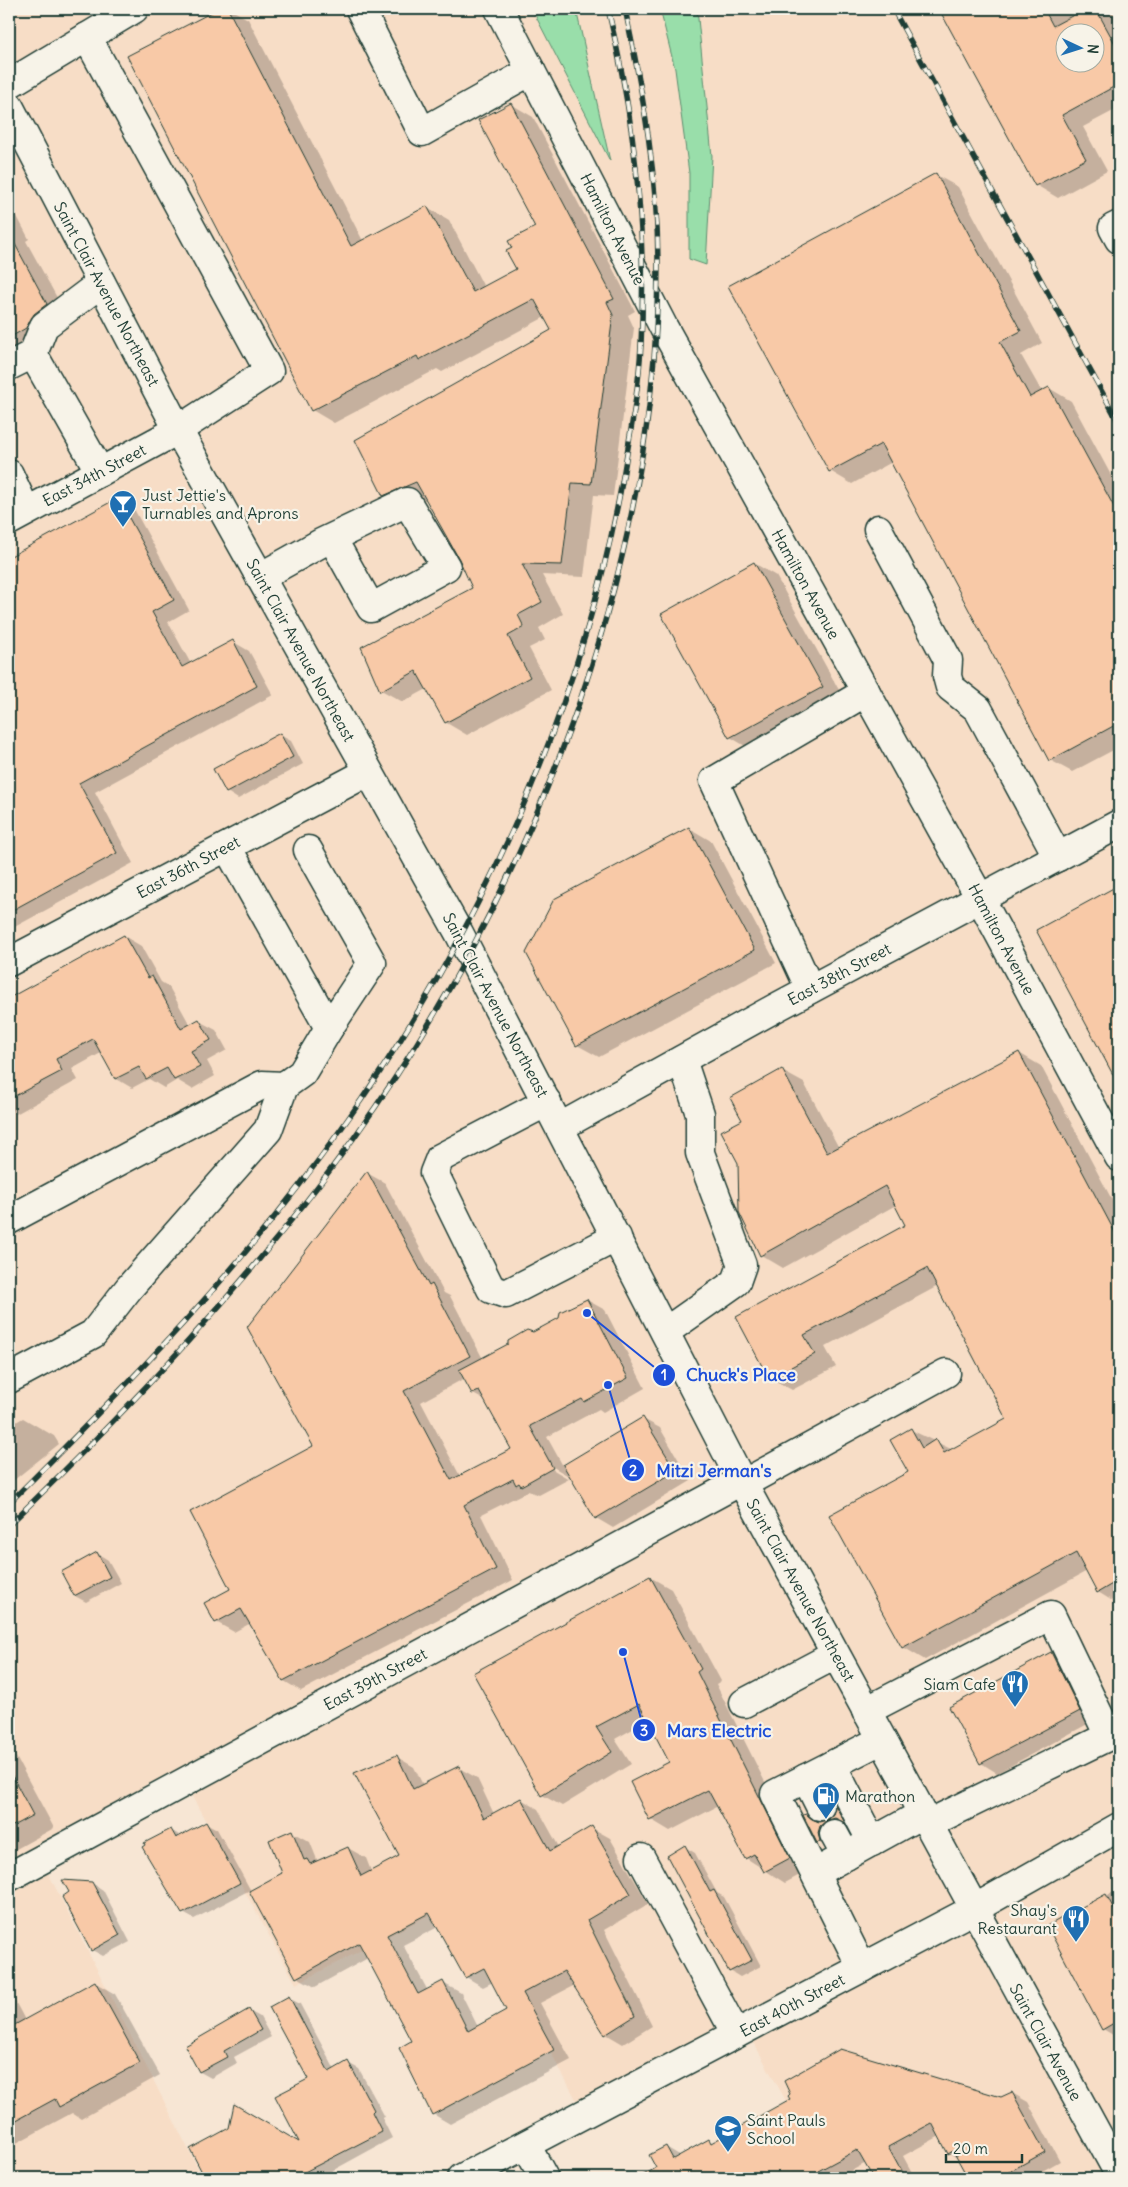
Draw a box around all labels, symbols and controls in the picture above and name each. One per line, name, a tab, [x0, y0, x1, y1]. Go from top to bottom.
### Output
north arrow	[1056, 22, 1106, 72]
text: N	[1084, 43, 1102, 54]
street label: Hamilton Avenue	[576, 170, 650, 288]
street label: Saint Clair Avenue Northeast	[50, 198, 164, 390]
street label: East 34th Street	[39, 439, 150, 511]
place label: Just Jettie's Turnables and Aprons	[142, 485, 299, 523]
bar icon: Just Jettie's Turnables and Aprons	[108, 489, 138, 528]
street label: Hamilton Avenue	[767, 525, 845, 643]
street label: Saint Clair Avenue Northeast	[242, 555, 360, 745]
street label: East 36th Street	[133, 831, 244, 903]
street label: Hamilton Avenue	[964, 880, 1040, 998]
street label: Saint Clair Avenue Northeast	[439, 909, 553, 1101]
street label: East 38th Street	[784, 938, 895, 1010]
callout: Chuck's Place	[651, 1358, 806, 1391]
text: Chuck's Place	[686, 1363, 796, 1386]
text: 1	[661, 1365, 667, 1384]
callout: Mitzi Jerman's	[621, 1454, 782, 1487]
text: Mitzi Jerman's	[656, 1459, 772, 1482]
text: 2	[629, 1461, 637, 1480]
street label: Saint Clair Avenue Northeast	[742, 1495, 860, 1685]
street label: East 39th Street	[320, 1643, 431, 1715]
restaurant icon: Siam Cafe	[1000, 1669, 1030, 1708]
place label: Siam Cafe	[924, 1674, 996, 1694]
callout: Mars Electric	[631, 1714, 781, 1747]
text: Mars Electric	[667, 1719, 771, 1742]
text: 3	[640, 1721, 648, 1740]
fuel station icon: Marathon	[811, 1781, 841, 1820]
place label: Marathon	[845, 1786, 915, 1806]
place label: Shay's Restaurant	[977, 1900, 1058, 1938]
restaurant icon: Shay's Restaurant	[1061, 1904, 1091, 1943]
street label: East 40th Street	[736, 1969, 848, 2041]
street label: Saint Clair Avenue	[1006, 1980, 1086, 2104]
place label: Saint Pauls School	[747, 2110, 825, 2148]
school or university icon: Saint Pauls School	[713, 2114, 743, 2153]
scale bar	[946, 2132, 1022, 2164]
text: 20 m	[953, 2139, 988, 2158]

